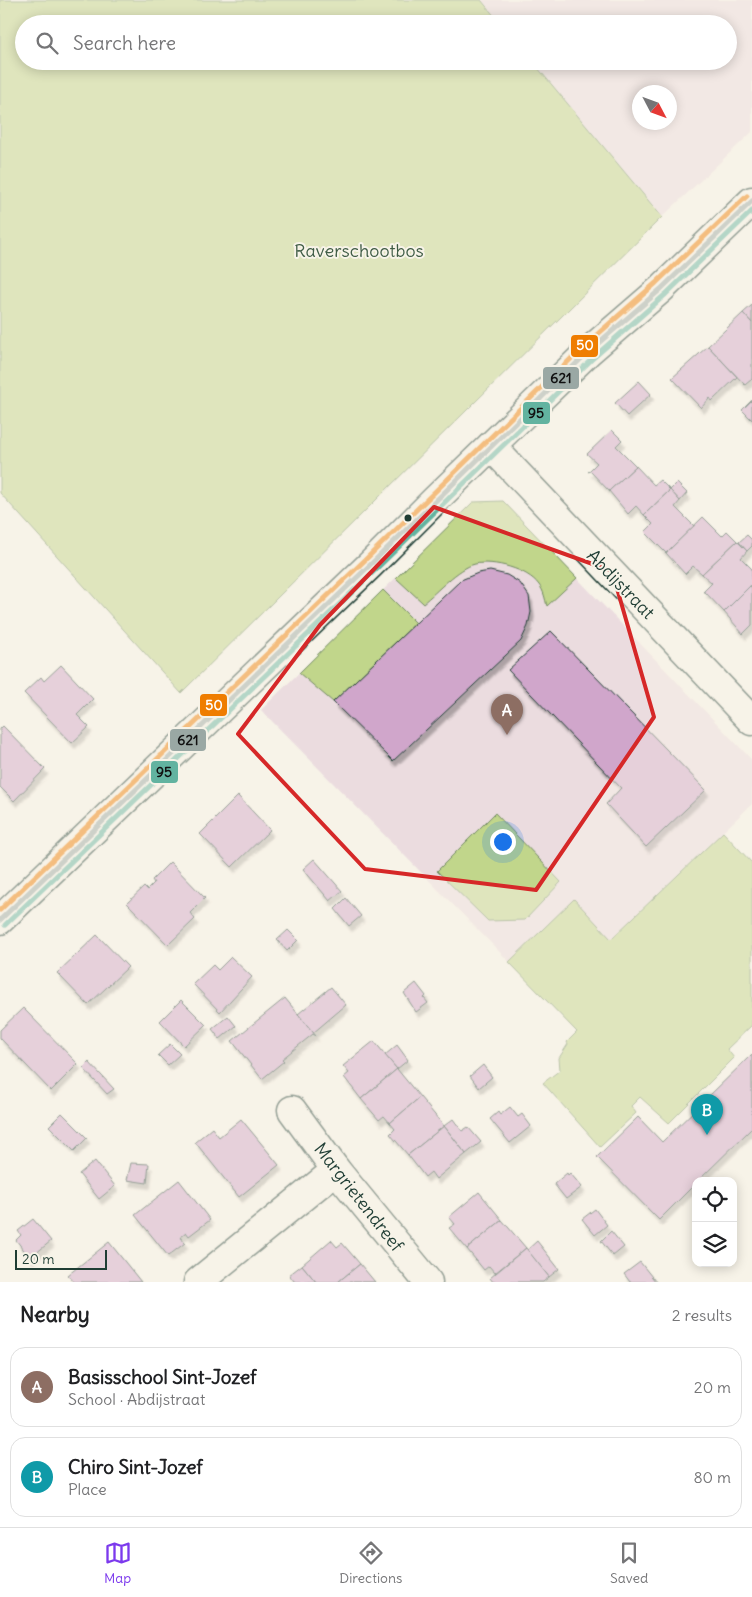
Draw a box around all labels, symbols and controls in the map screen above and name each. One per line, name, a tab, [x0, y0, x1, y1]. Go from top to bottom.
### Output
search box	[15, 15, 737, 70]
icon: search	[33, 29, 61, 57]
text: Search here	[73, 31, 176, 55]
north arrow	[632, 85, 677, 130]
park label: Raverschootbos	[294, 239, 424, 262]
line badge: 50	[570, 334, 599, 358]
text: 50	[576, 336, 594, 354]
line badge: 621	[542, 366, 580, 390]
text: 621	[550, 369, 572, 387]
line badge: 95	[522, 401, 551, 425]
text: 95	[528, 404, 544, 422]
unlabelled marker	[403, 513, 413, 523]
street label: Abdijstraat	[582, 544, 660, 624]
line badge: 50	[199, 693, 228, 717]
pin: A	[491, 694, 523, 735]
text: 50	[205, 696, 223, 714]
line badge: 621	[169, 728, 207, 752]
text: 621	[177, 731, 199, 749]
line badge: 95	[150, 760, 179, 784]
text: 95	[156, 763, 172, 781]
your location	[490, 829, 516, 855]
pin: B	[691, 1094, 723, 1135]
street label: Margrietendreef	[309, 1138, 409, 1257]
map controls	[692, 1177, 737, 1267]
button: locate	[692, 1177, 737, 1222]
button: layers	[692, 1222, 737, 1267]
scale bar	[15, 1247, 108, 1270]
text: 20 m	[22, 1250, 55, 1268]
text: Nearby	[20, 1301, 90, 1328]
text: 2 results	[672, 1305, 732, 1325]
text: Basisschool Sint-Jozef	[68, 1365, 257, 1389]
text: A	[32, 1377, 42, 1397]
text: 20 m	[694, 1377, 731, 1397]
text: School · Abdijstraat	[68, 1389, 205, 1409]
text: Chiro Sint-Jozef	[68, 1455, 203, 1479]
text: B	[32, 1467, 42, 1487]
text: 80 m	[693, 1467, 731, 1487]
text: Place	[68, 1479, 107, 1499]
tab: Map	[104, 1539, 132, 1587]
tab: Directions	[339, 1539, 402, 1587]
tab: Saved	[610, 1539, 648, 1587]

